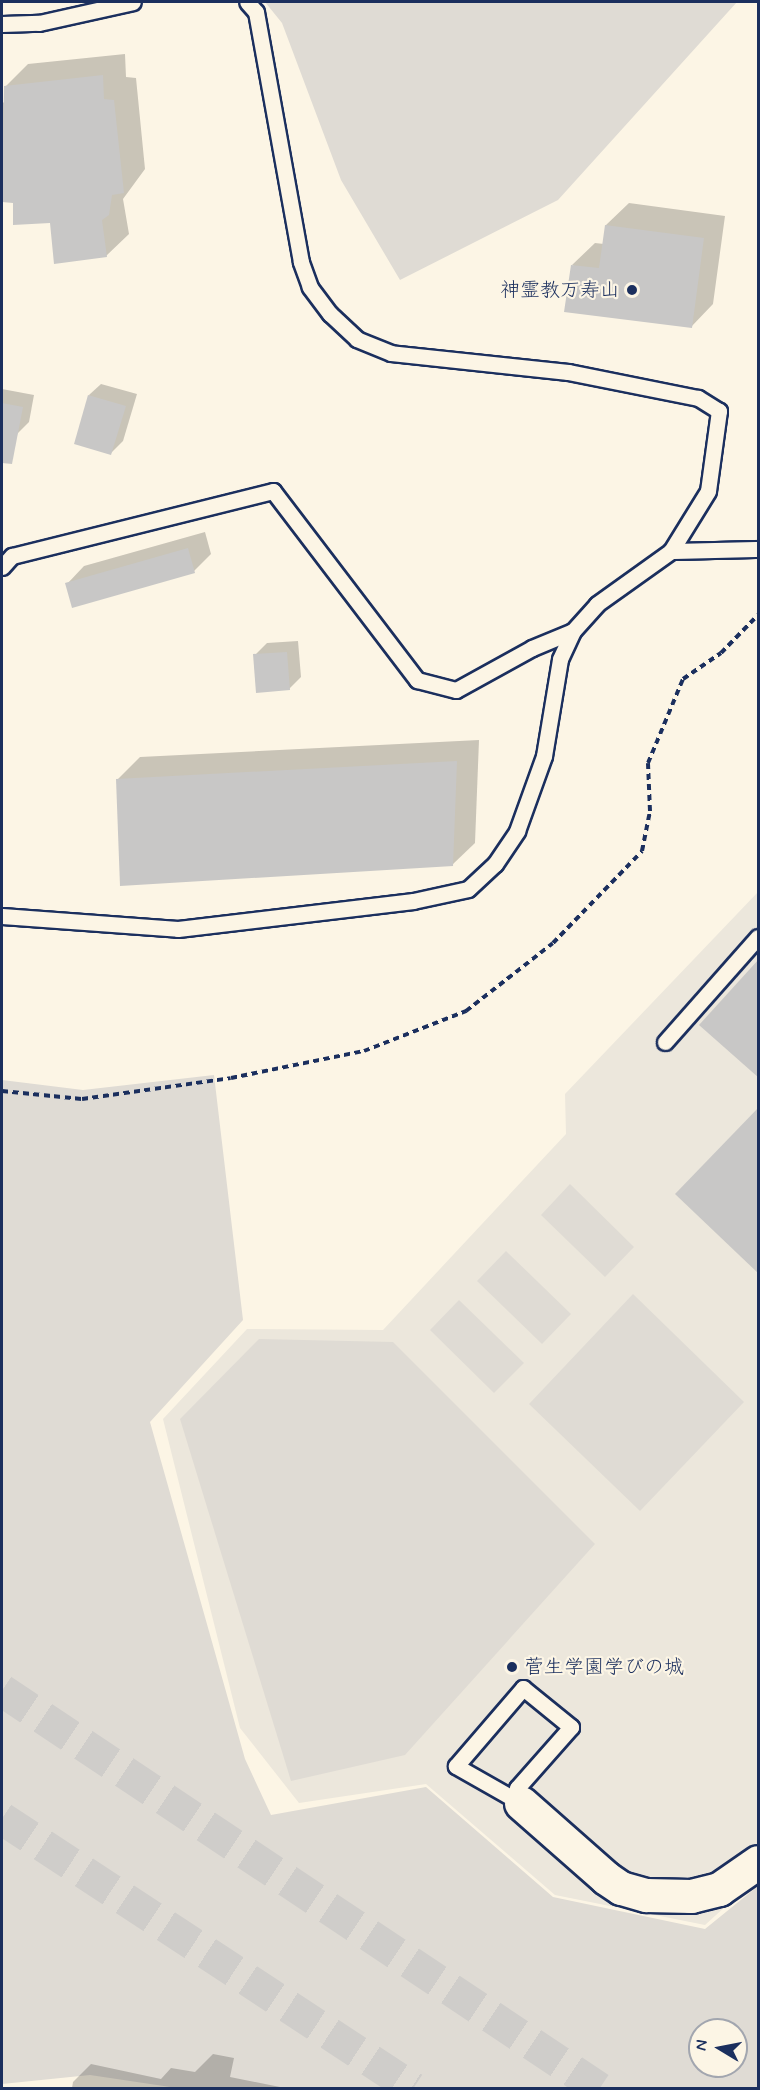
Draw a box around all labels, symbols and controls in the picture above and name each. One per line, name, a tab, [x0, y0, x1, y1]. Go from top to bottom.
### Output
place label: 神霊教万寿山	[500, 278, 620, 302]
marker: 神霊教万寿山	[625, 283, 639, 297]
place label: 菅生学園学びの城	[524, 1655, 684, 1679]
marker: 菅生学園学びの城	[505, 1660, 519, 1674]
north arrow	[688, 2018, 748, 2078]
text: N	[690, 2038, 713, 2052]

